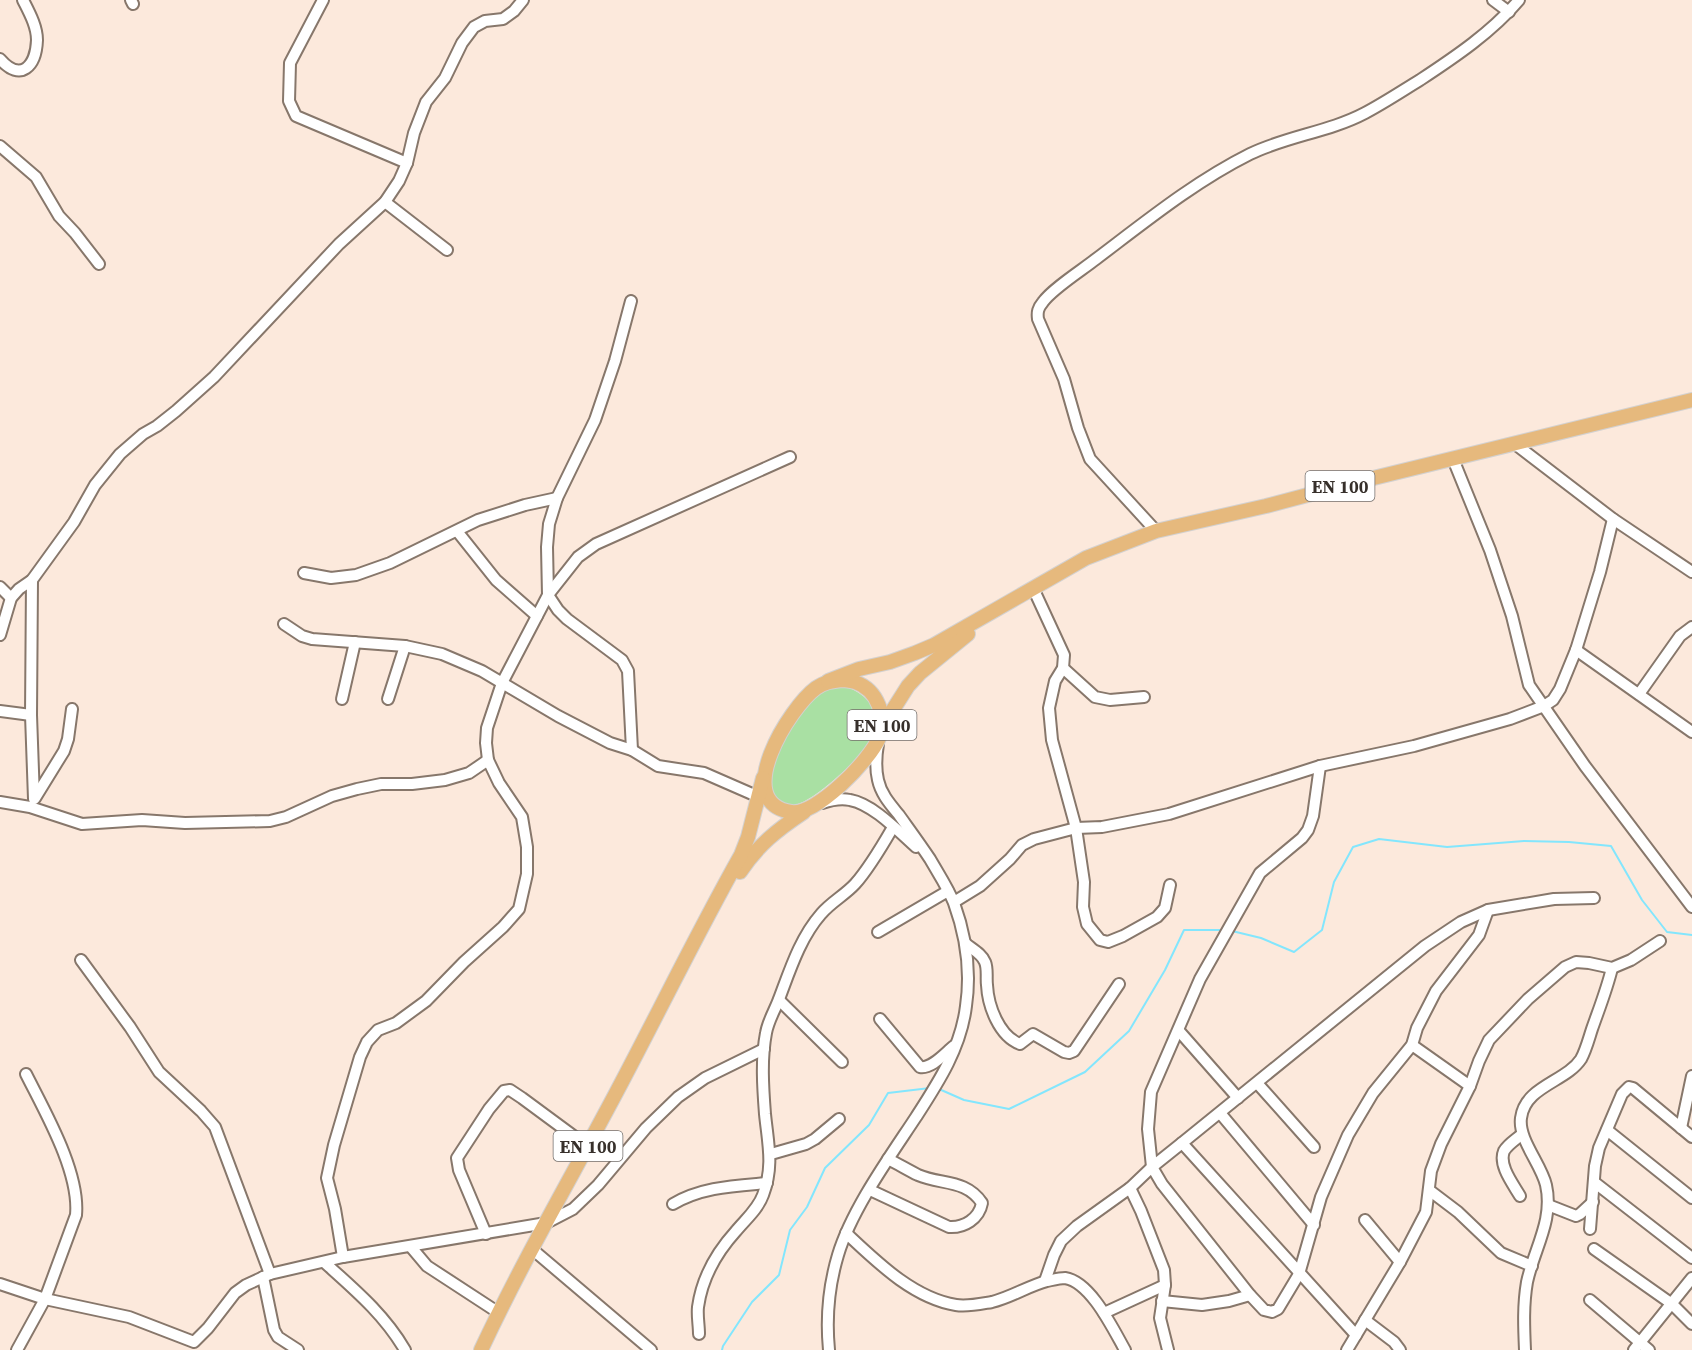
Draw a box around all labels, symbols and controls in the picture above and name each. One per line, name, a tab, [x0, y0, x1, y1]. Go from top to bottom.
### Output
road number: EN 100	[1306, 471, 1374, 501]
road number: EN 100	[848, 710, 916, 740]
road number: EN 100	[554, 1131, 622, 1161]

